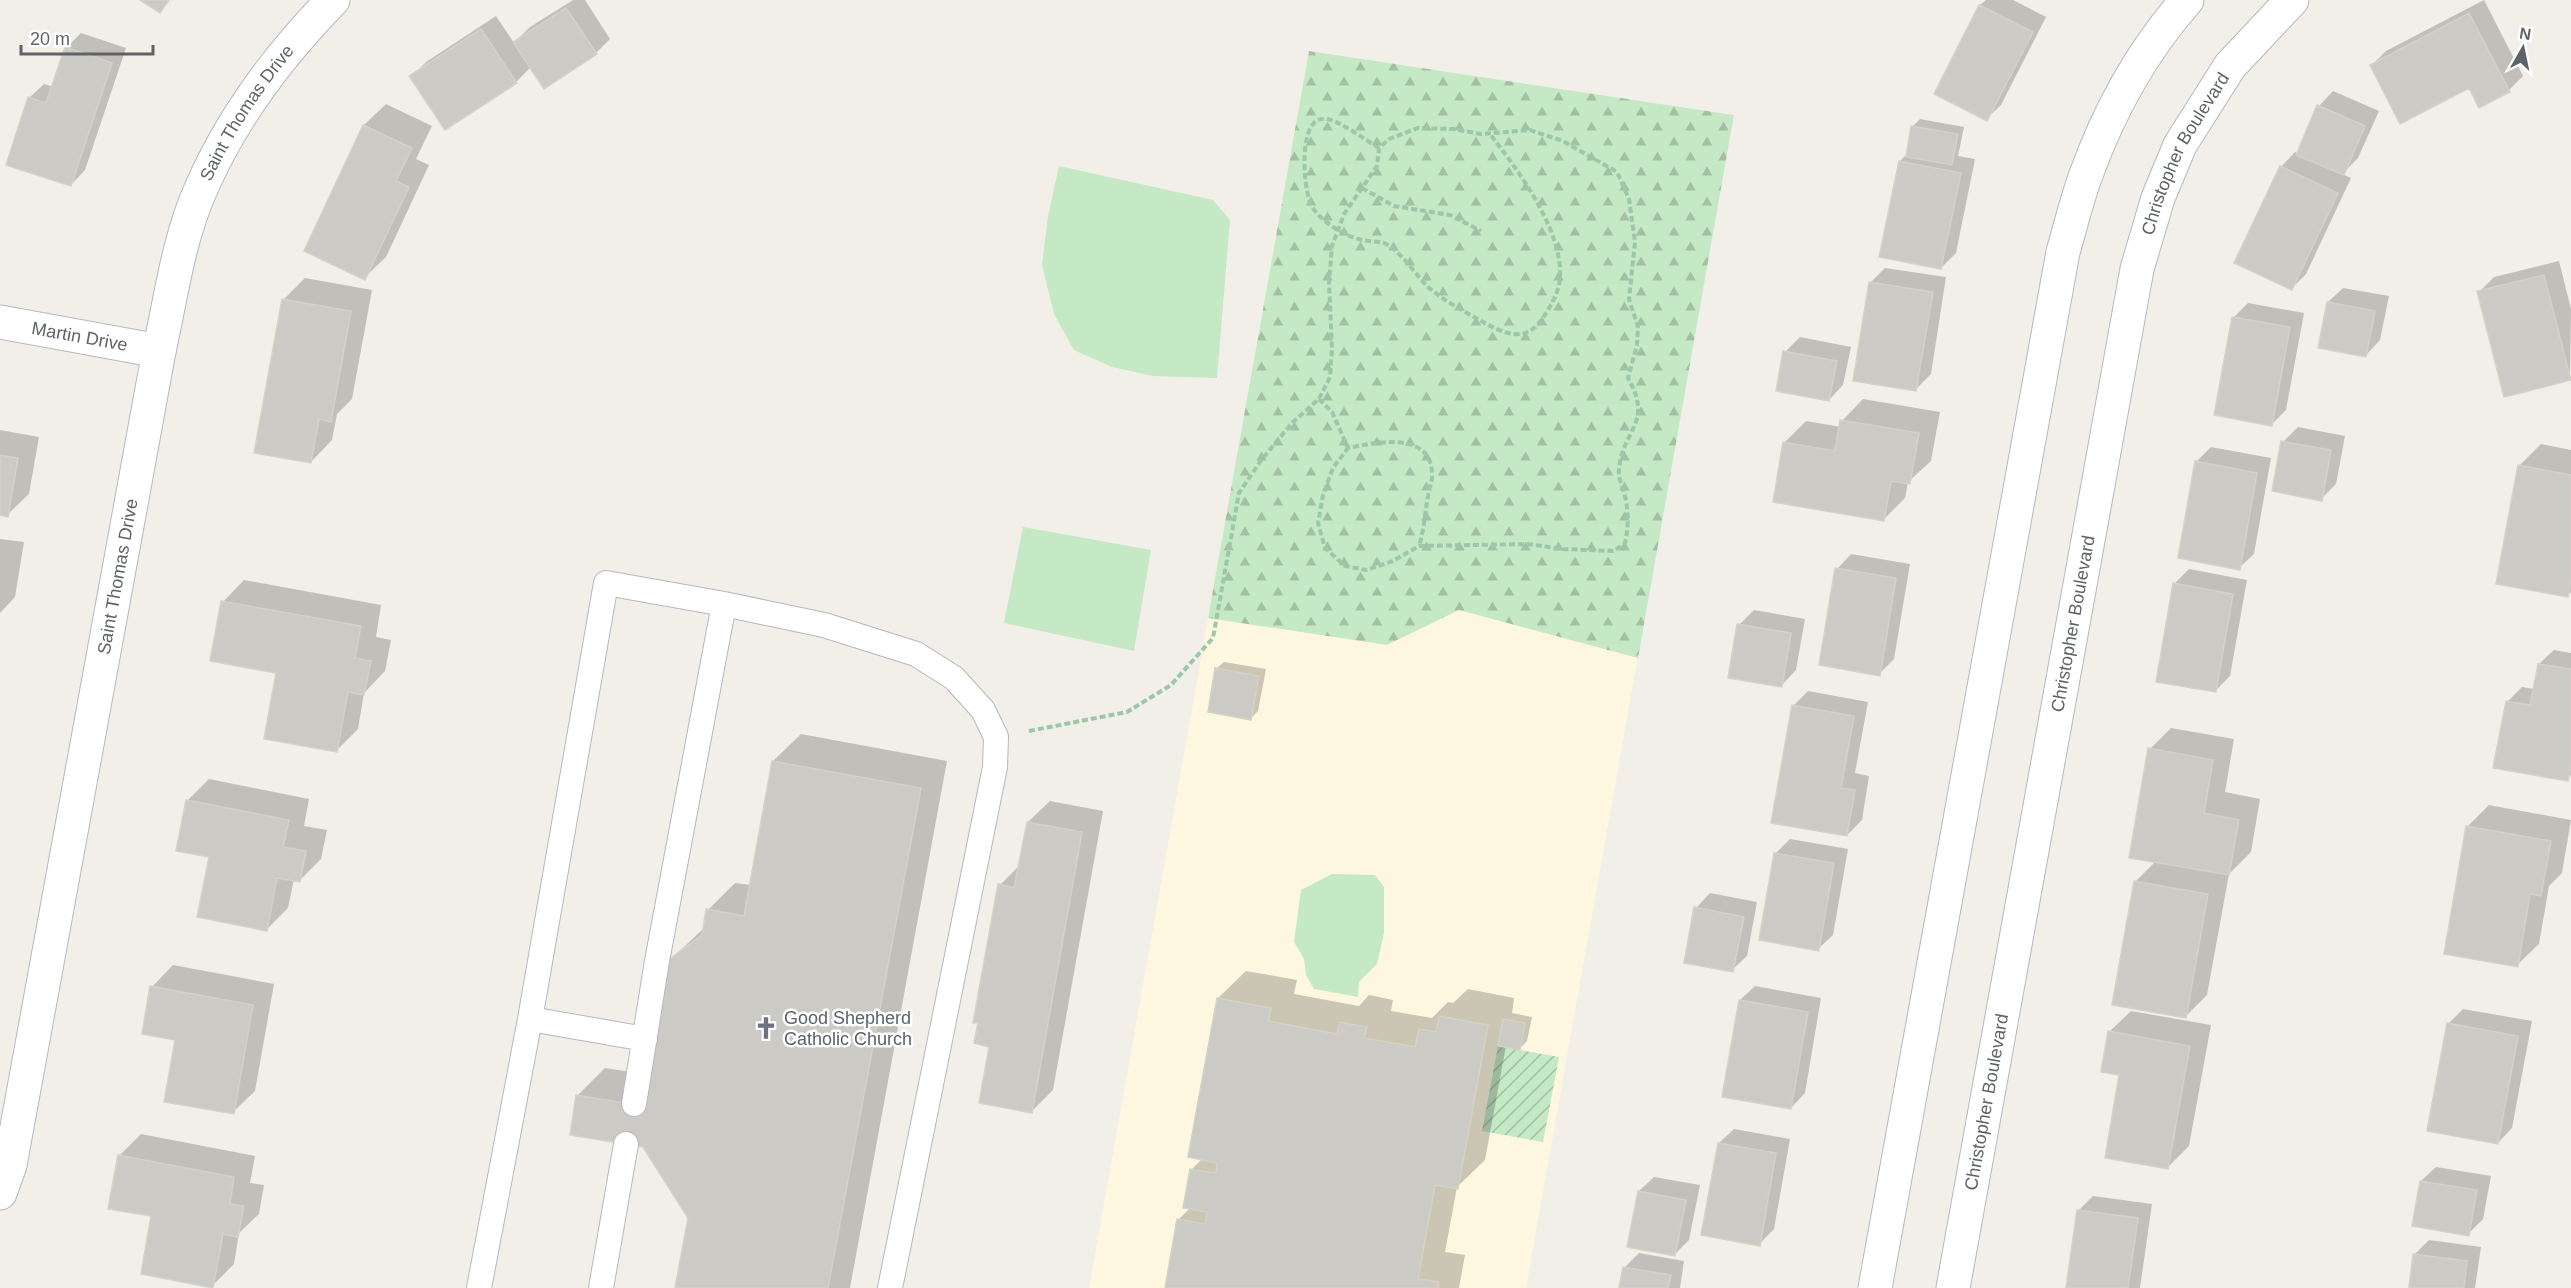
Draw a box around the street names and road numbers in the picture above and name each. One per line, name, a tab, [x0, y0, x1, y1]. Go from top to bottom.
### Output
street label: Saint Thomas Drive	[196, 41, 298, 184]
street label: Christopher Boulevard	[2138, 69, 2233, 237]
street label: Martin Drive	[30, 318, 129, 355]
street label: Saint Thomas Drive	[94, 497, 142, 656]
street label: Christopher Boulevard	[2047, 534, 2099, 714]
street label: Christopher Boulevard	[1961, 1012, 2012, 1192]

